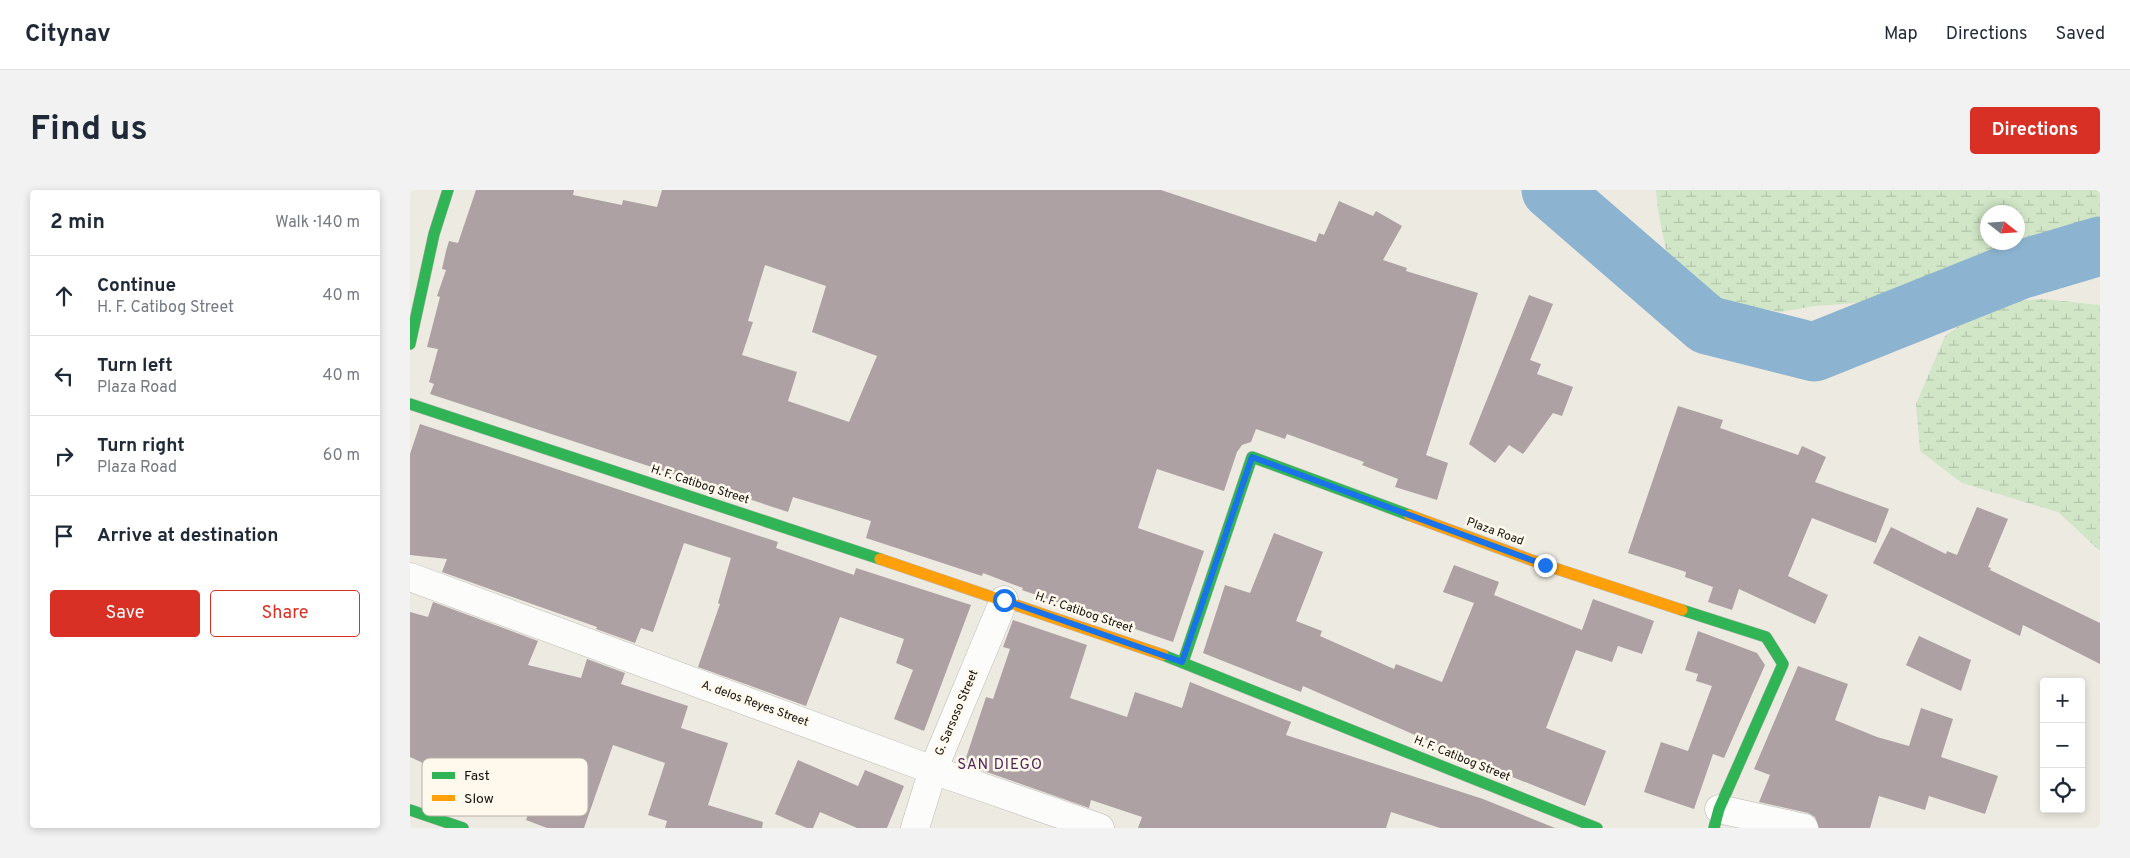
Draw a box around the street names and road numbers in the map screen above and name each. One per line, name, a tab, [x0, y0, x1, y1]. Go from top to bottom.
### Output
street label: H. F. Catibog Street	[649, 462, 751, 508]
street label: Plaza Road	[1464, 514, 1526, 550]
street label: H. F. Catibog Street	[1033, 589, 1135, 637]
street label: G. Sarsoso Street	[932, 667, 982, 759]
street label: A. delos Reyes Street	[699, 677, 811, 731]
street label: H. F. Catibog Street	[1411, 732, 1513, 786]

